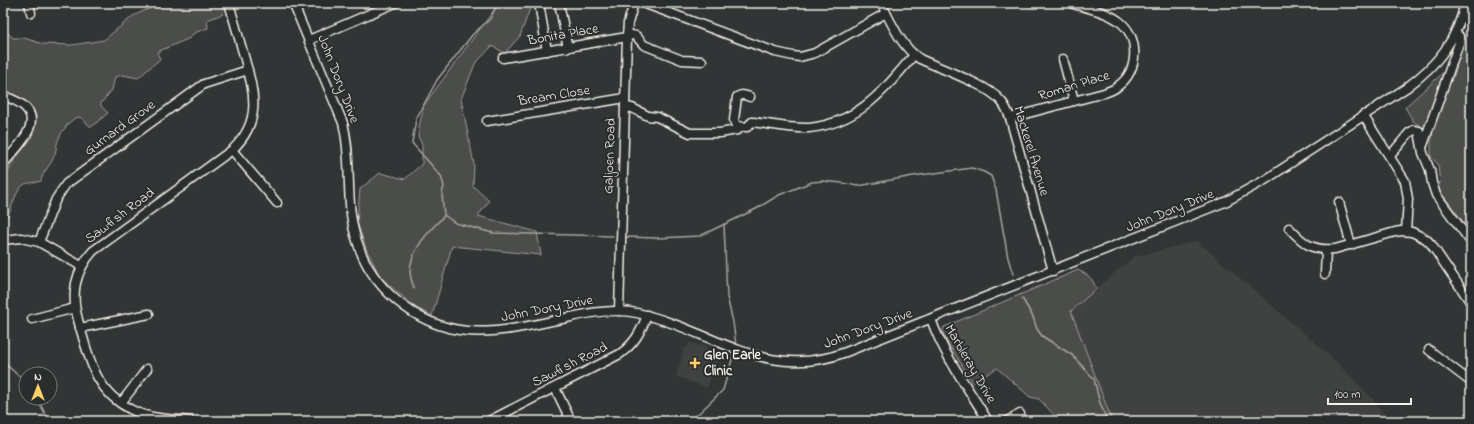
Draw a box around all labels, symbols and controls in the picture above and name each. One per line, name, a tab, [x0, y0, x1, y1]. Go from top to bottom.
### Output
street label: Bonita Place	[525, 18, 601, 52]
street label: John Dory Drive	[311, 32, 365, 127]
street label: Roman Place	[1036, 65, 1113, 107]
street label: Bream Close	[515, 80, 592, 112]
street label: Gurnard Grove	[80, 94, 161, 161]
street label: Mackerel Avenue	[1007, 103, 1055, 199]
street label: Galjoen Road	[598, 118, 622, 194]
street label: Sawfish Road	[81, 183, 159, 249]
street label: John Dory Drive	[1123, 184, 1218, 239]
street label: John Dory Drive	[499, 290, 596, 329]
street label: John Dory Drive	[821, 303, 916, 356]
street label: Marbleray Drive	[938, 320, 1002, 409]
street label: Sawfish Road	[528, 337, 612, 393]
place label: Glen Earle Clinic	[704, 345, 762, 382]
marker: Glen Earle Clinic	[689, 357, 701, 369]
north arrow	[18, 366, 58, 406]
text: N	[34, 369, 42, 385]
scale bar	[1328, 380, 1411, 406]
text: 100 m	[1334, 386, 1361, 404]

